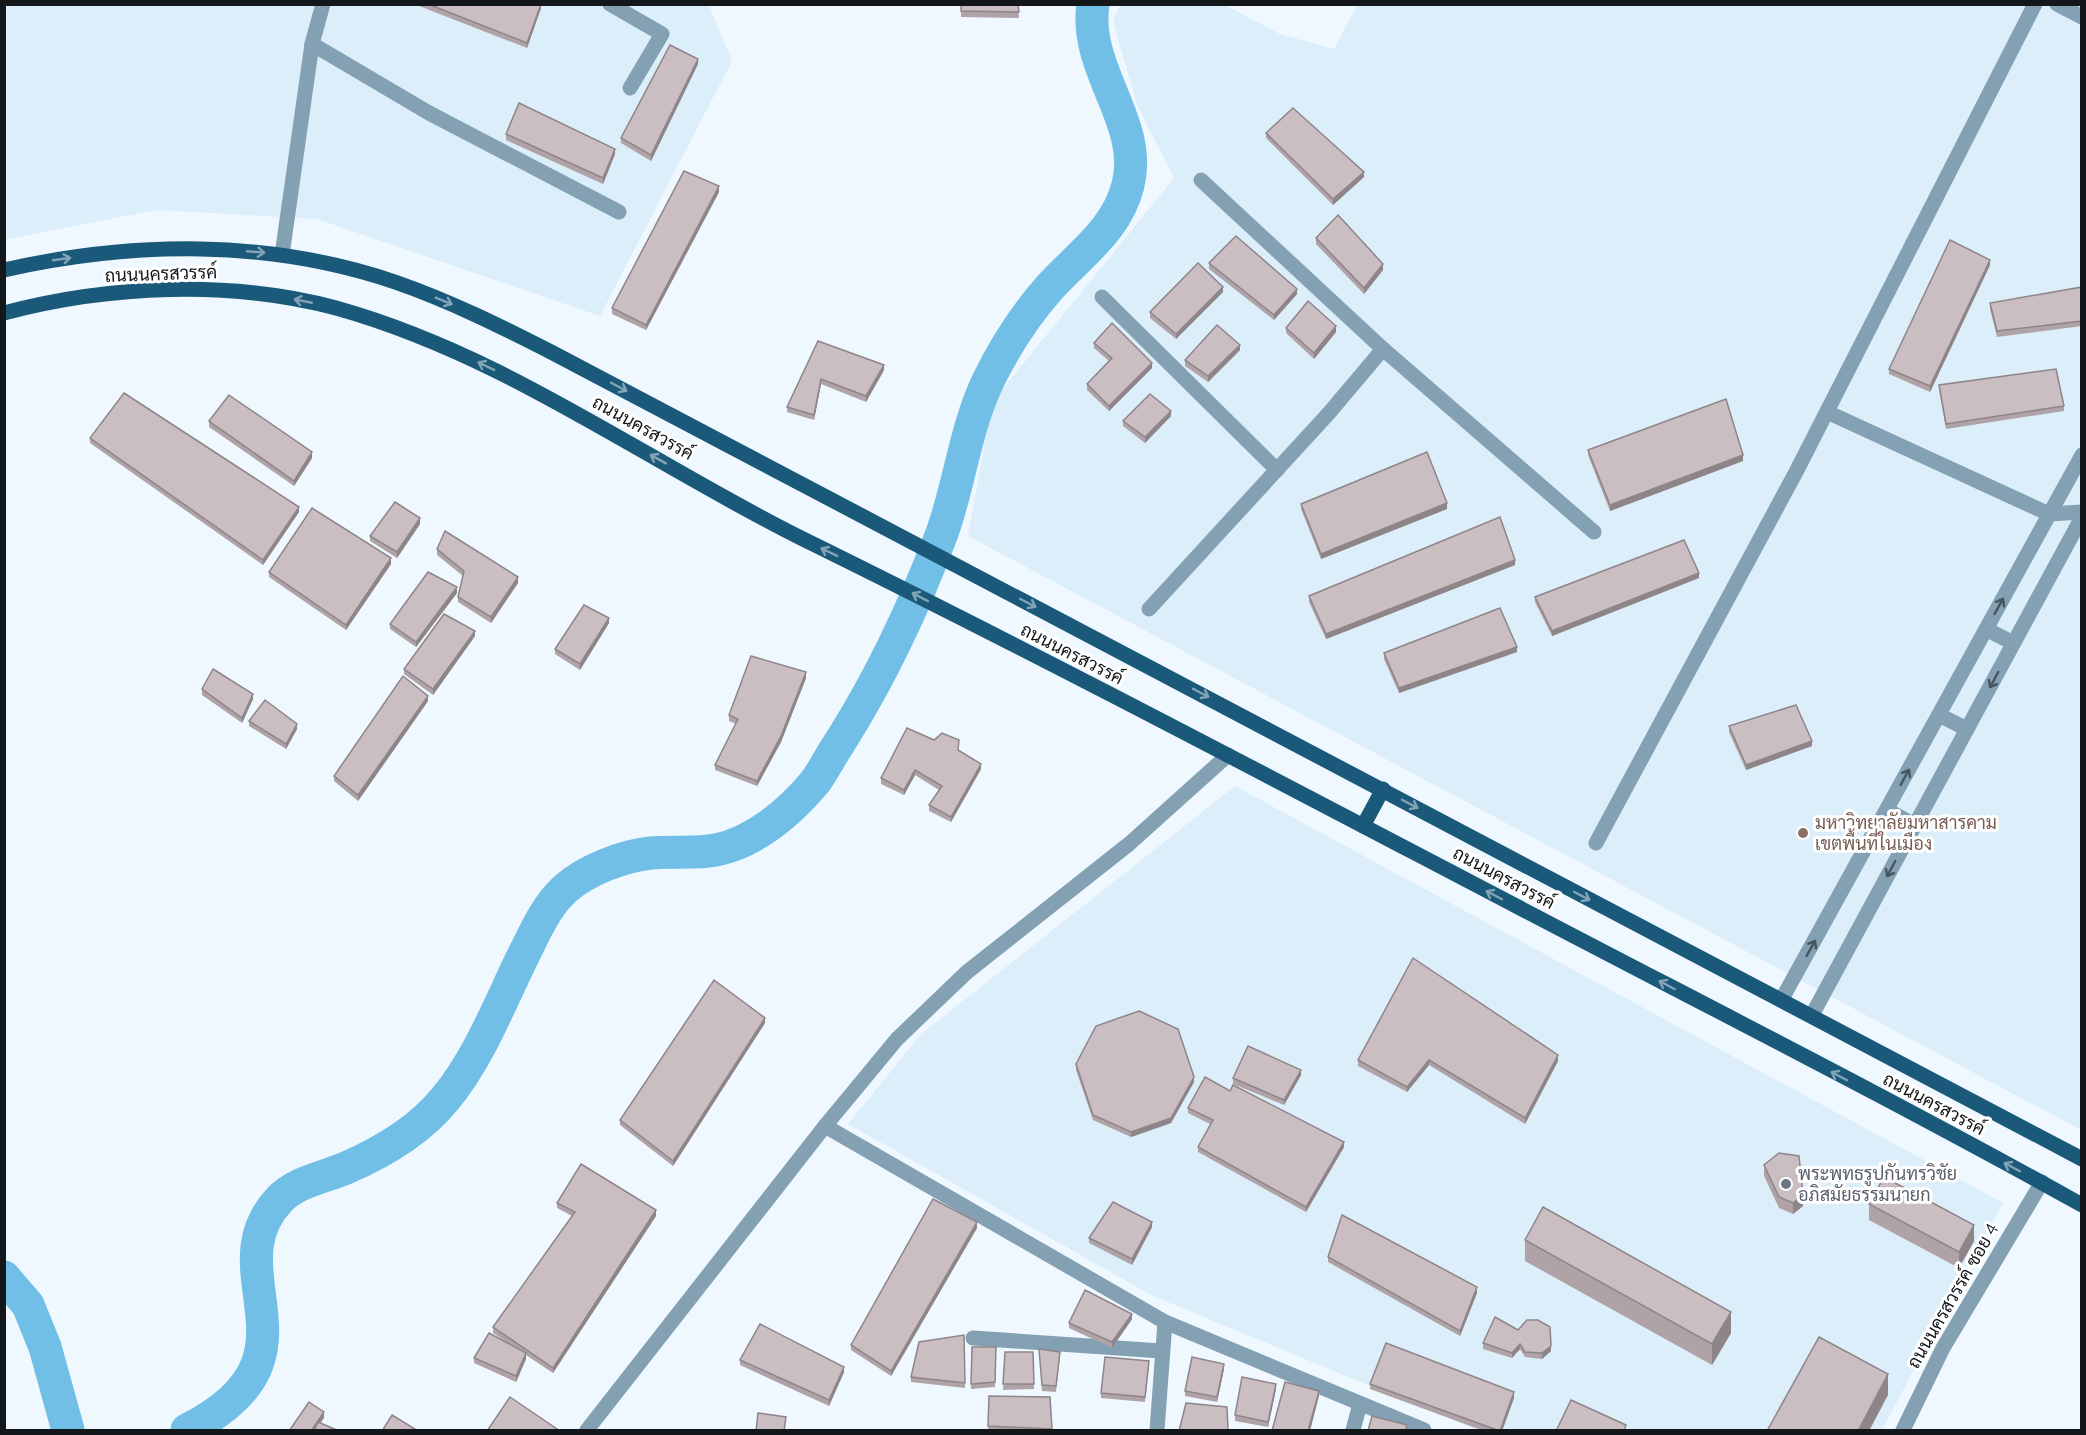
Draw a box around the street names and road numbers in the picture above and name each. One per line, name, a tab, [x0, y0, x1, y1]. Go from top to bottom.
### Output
street label: ถนนนครสวรรค์	[104, 259, 218, 287]
street label: ถนนนครสวรรค์	[589, 389, 698, 465]
street label: ถนนนครสวรรค์	[1017, 617, 1128, 689]
street label: ถนนนครสวรรค์	[1449, 840, 1560, 914]
street label: ถนนนครสวรรค์	[1879, 1066, 1990, 1140]
street label: ถนนนครสวรรค์ ซอย 4	[1901, 1219, 2003, 1372]

